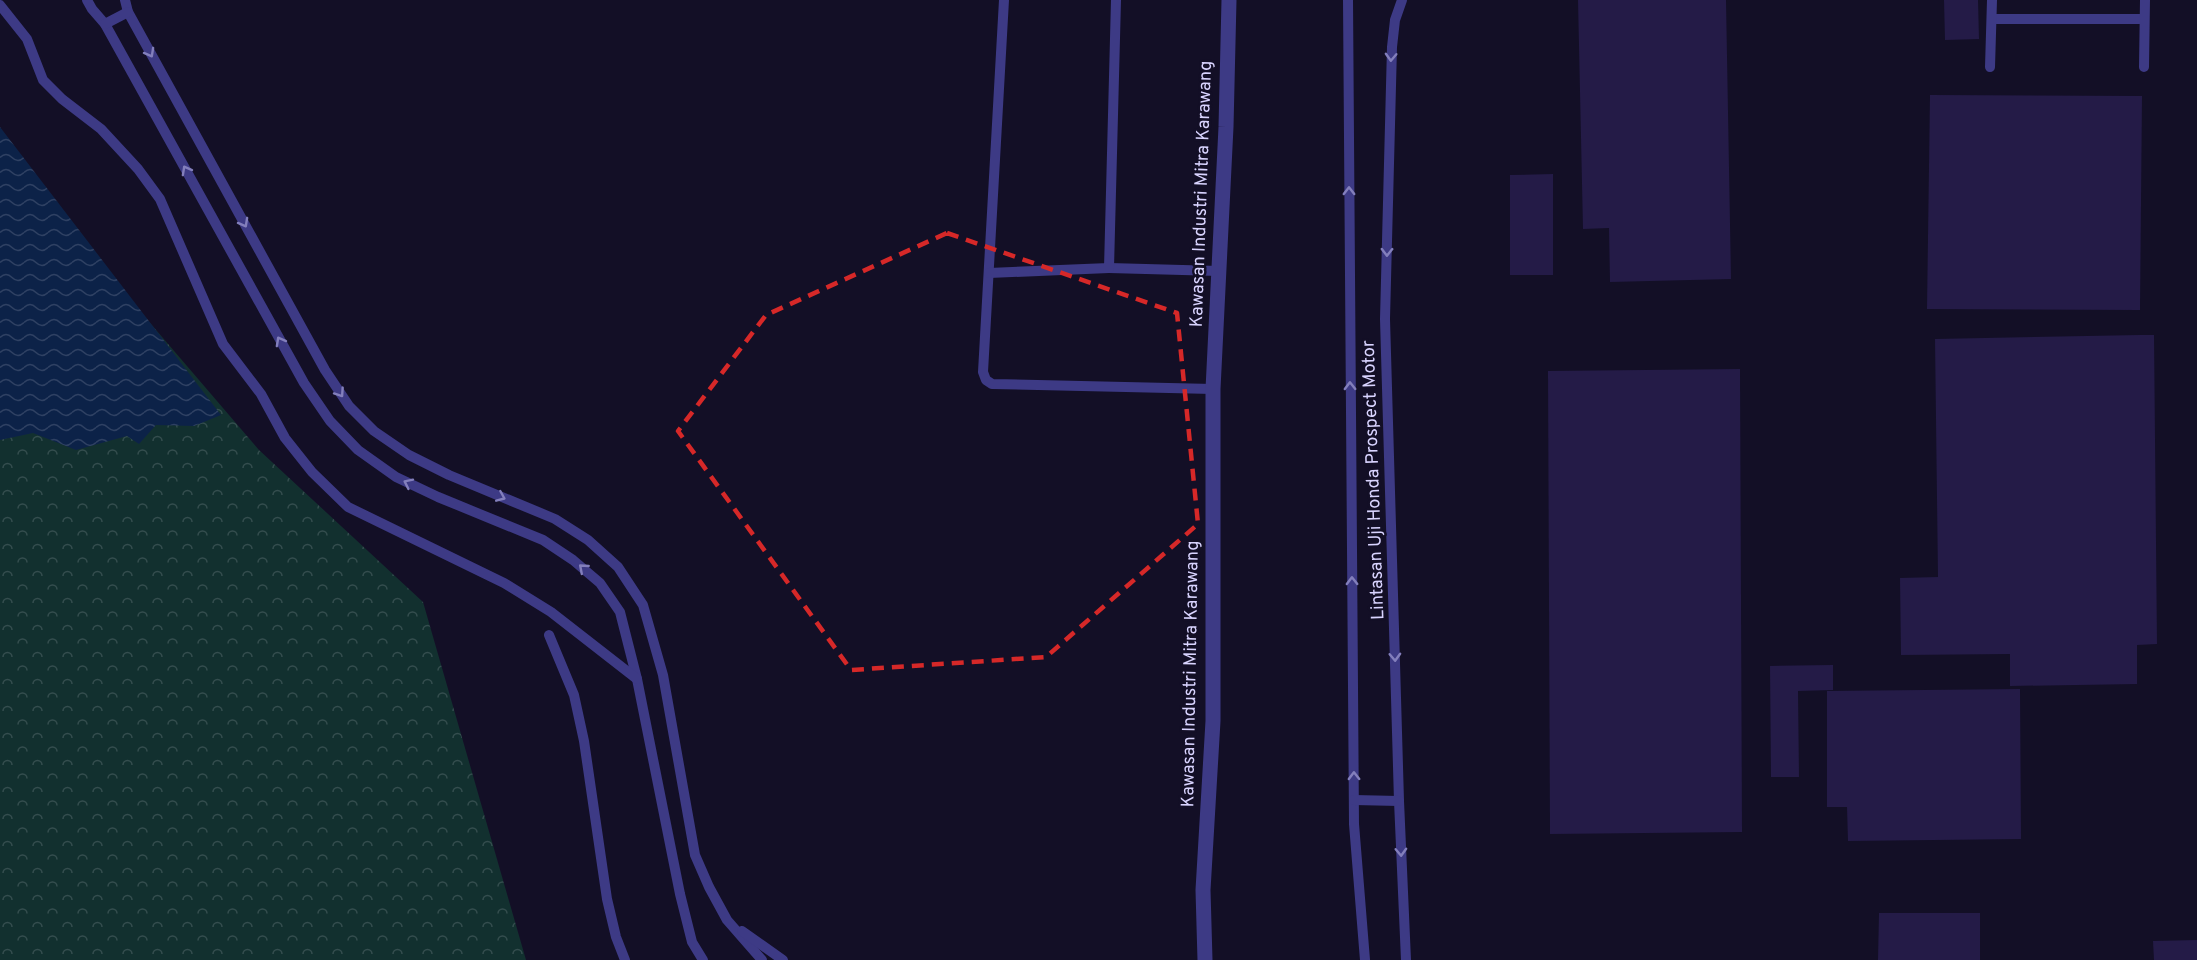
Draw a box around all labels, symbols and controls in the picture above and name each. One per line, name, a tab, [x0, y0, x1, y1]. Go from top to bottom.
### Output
one-way arrow	[143, 46, 154, 57]
one-way arrow	[1385, 53, 1398, 62]
street label: Kawasan Industri Mitra Karawang	[1186, 60, 1218, 328]
one-way arrow	[182, 166, 193, 176]
one-way arrow	[1343, 186, 1355, 195]
one-way arrow	[237, 217, 248, 228]
one-way arrow	[1381, 248, 1393, 257]
one-way arrow	[276, 337, 287, 347]
street label: Lintasan Uji Honda Prospect Motor	[1358, 340, 1390, 620]
one-way arrow	[1344, 381, 1356, 390]
one-way arrow	[333, 386, 344, 397]
one-way arrow	[404, 478, 415, 490]
one-way arrow	[495, 489, 506, 501]
street label: Kawasan Industri Mitra Karawang	[1177, 540, 1205, 808]
one-way arrow	[579, 564, 589, 575]
one-way arrow	[1346, 576, 1358, 585]
one-way arrow	[1389, 653, 1402, 662]
one-way arrow	[1348, 771, 1360, 780]
one-way arrow	[1394, 847, 1407, 856]

